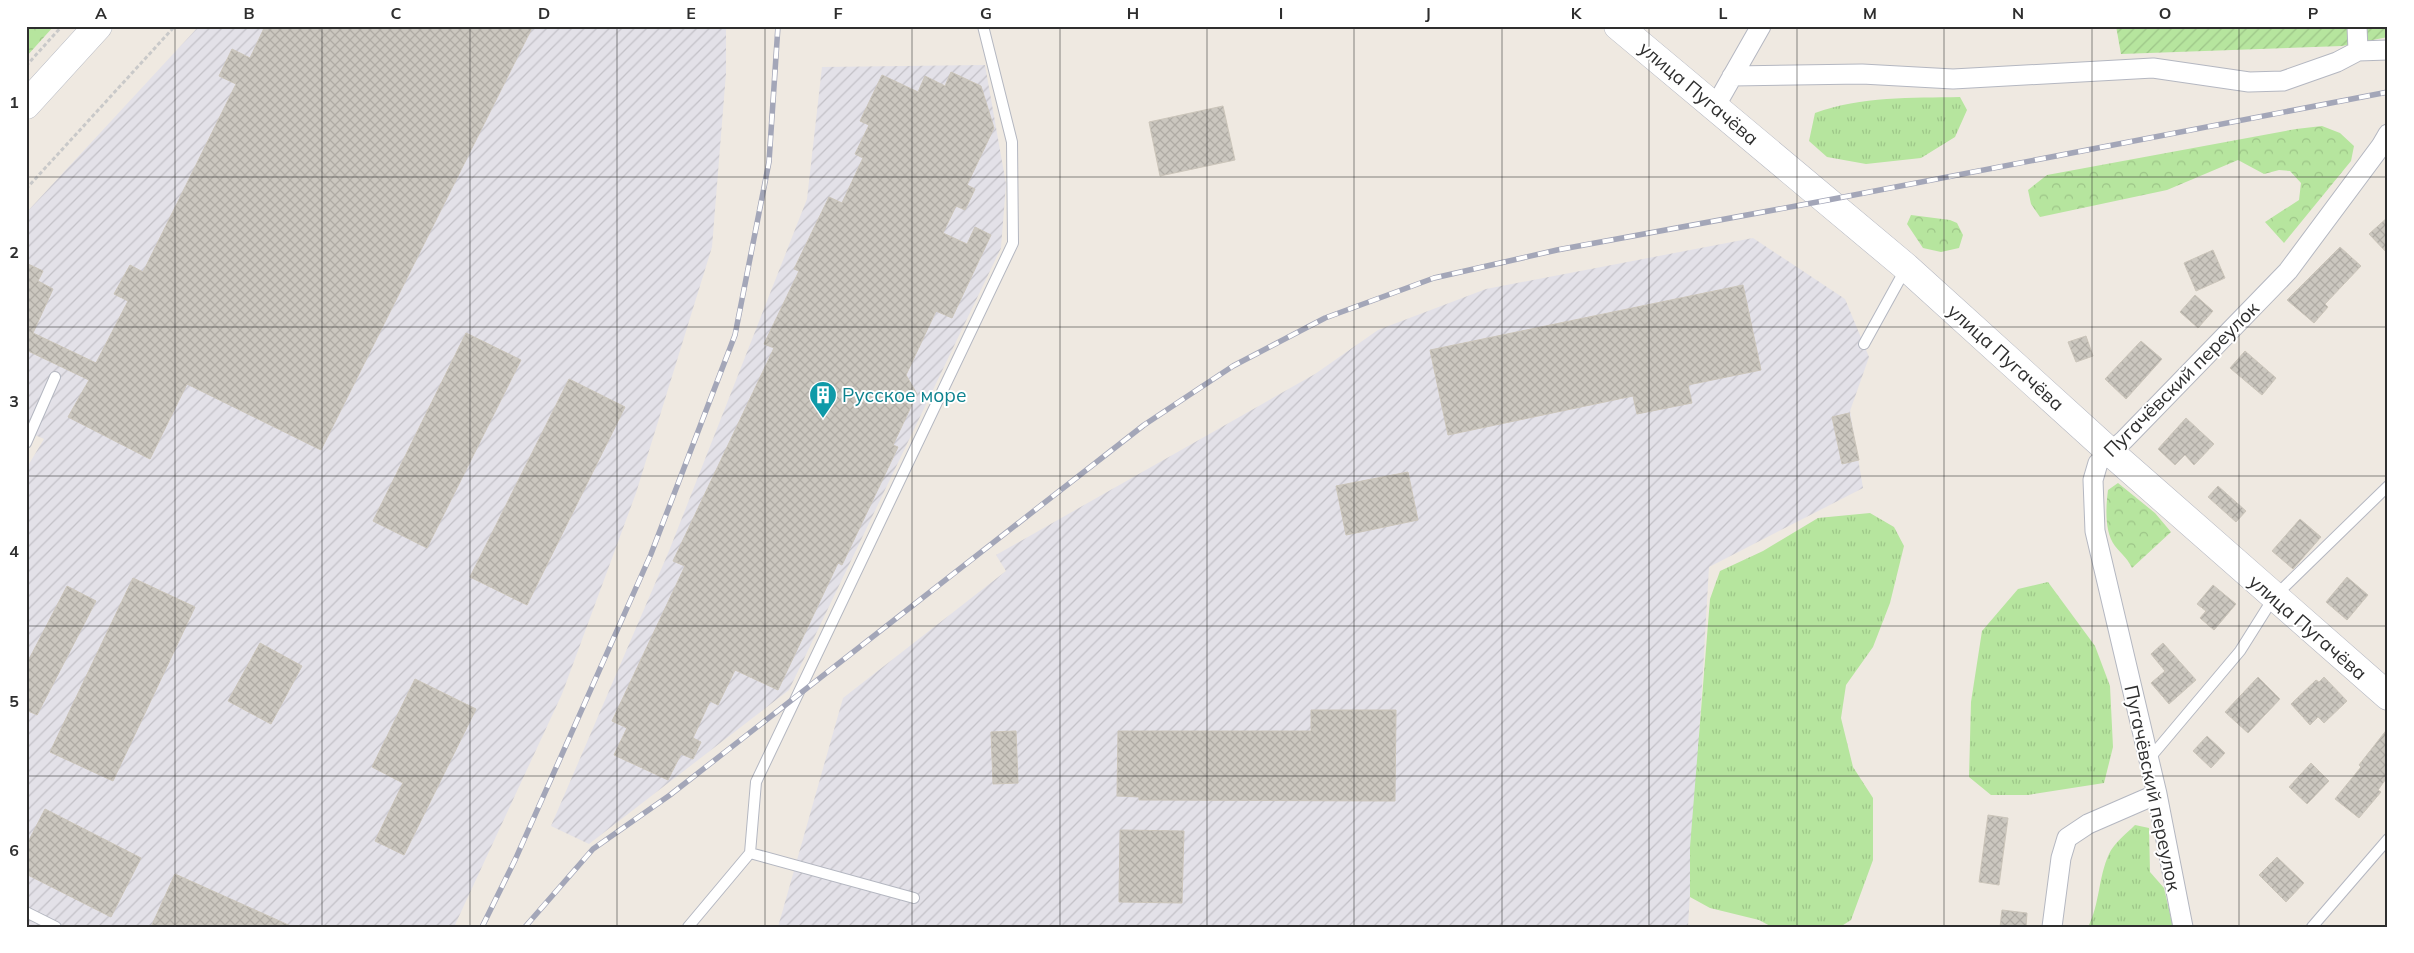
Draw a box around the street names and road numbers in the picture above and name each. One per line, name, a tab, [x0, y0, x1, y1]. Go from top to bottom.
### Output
street label: улица Пугачёва	[1634, 36, 1764, 150]
street label: Пугачёвский переулок	[2098, 296, 2264, 462]
street label: улица Пугачёва	[1943, 298, 2069, 416]
street label: улица Пугачёва	[2244, 569, 2372, 685]
street label: Пугачёвский переулок	[2119, 683, 2187, 894]

